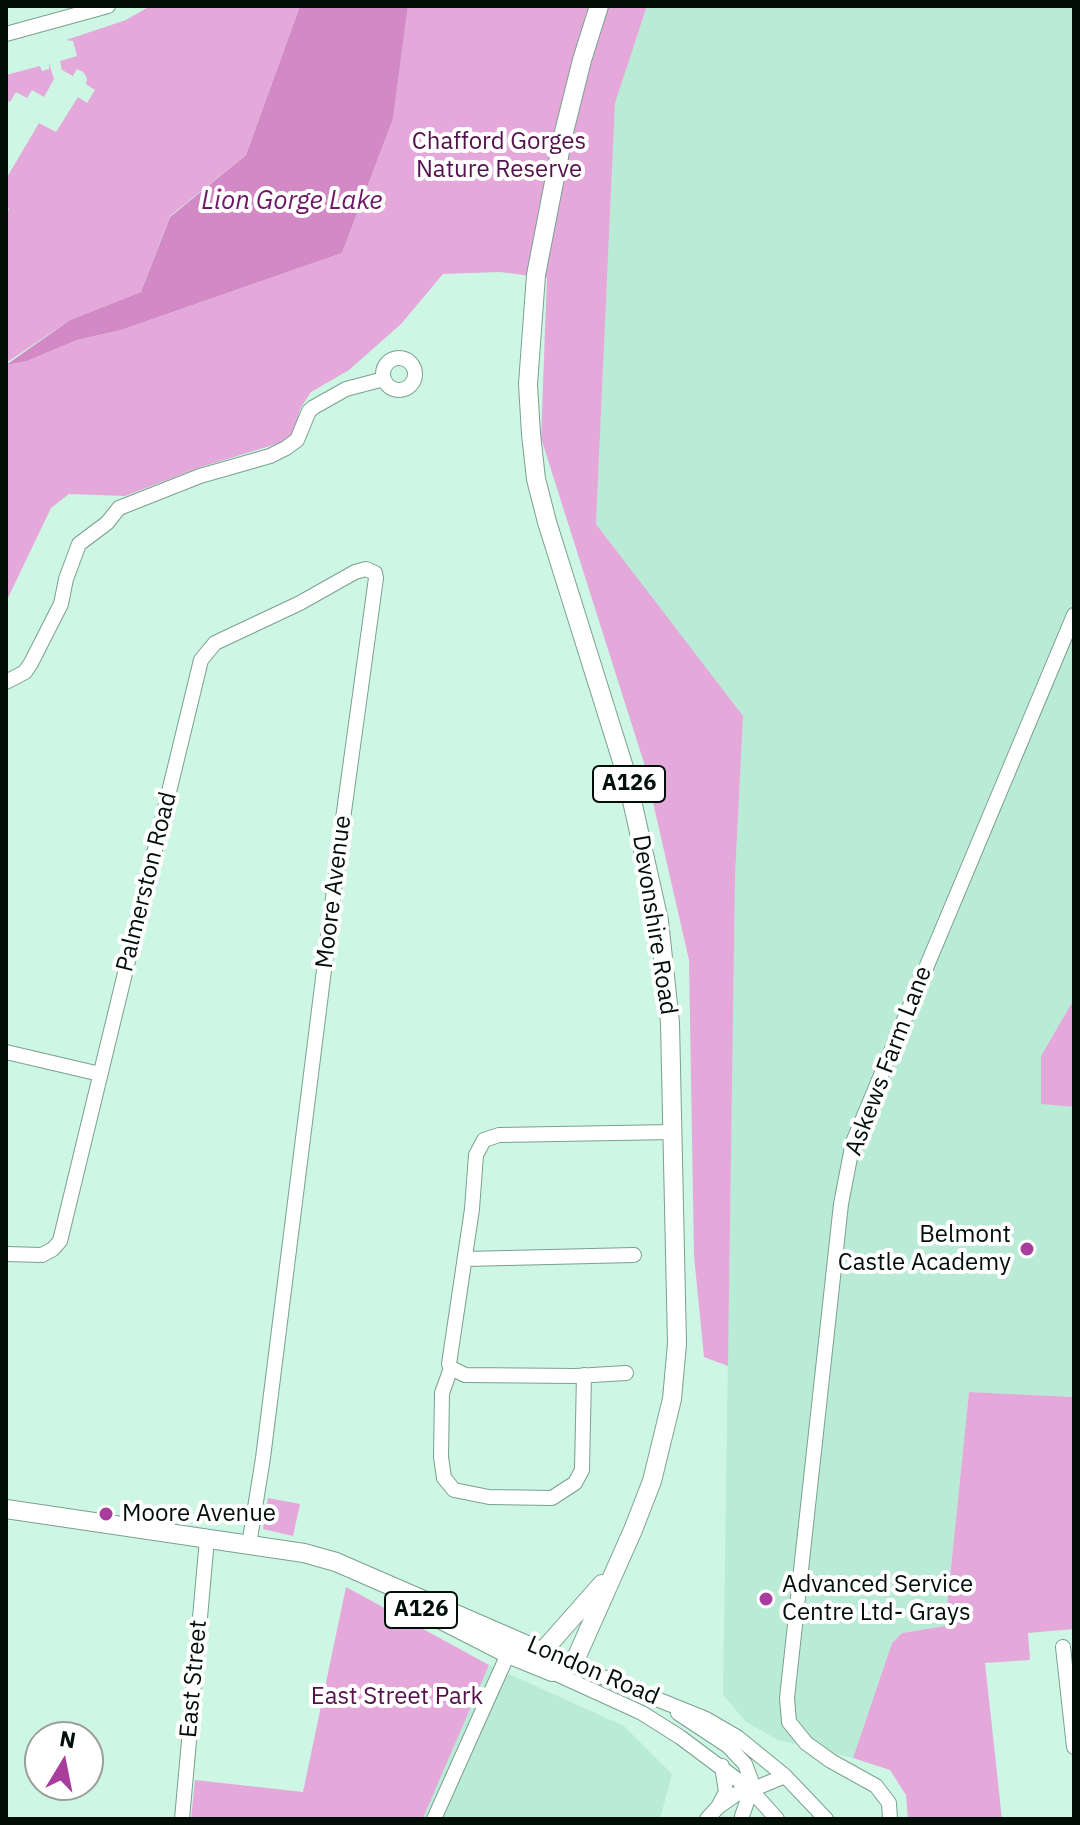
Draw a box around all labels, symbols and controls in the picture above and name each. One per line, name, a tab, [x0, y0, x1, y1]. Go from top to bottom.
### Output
park label: Chafford Gorges Nature Reserve	[412, 128, 586, 184]
water label: Lion Gorge Lake	[201, 185, 383, 217]
road number: A126	[593, 766, 665, 802]
street label: Palmerston Road	[111, 789, 183, 975]
street label: Moore Avenue	[310, 814, 358, 970]
street label: Devonshire Road	[626, 833, 682, 1017]
street label: Askews Farm Lane	[840, 962, 938, 1160]
place label: Belmont Castle Academy	[838, 1221, 1011, 1277]
marker: Belmont Castle Academy	[1018, 1240, 1036, 1258]
place label: Moore Avenue	[122, 1500, 276, 1528]
marker: Moore Avenue	[97, 1505, 115, 1523]
place label: Advanced Service Centre Ltd- Grays	[782, 1571, 973, 1627]
marker: Advanced Service Centre Ltd- Grays	[757, 1590, 775, 1608]
road number: A126	[385, 1592, 457, 1628]
street label: East Street	[175, 1619, 213, 1739]
street label: London Road	[523, 1630, 663, 1712]
park label: East Street Park	[311, 1683, 483, 1711]
north arrow	[24, 1721, 104, 1801]
text: N	[58, 1723, 78, 1755]

